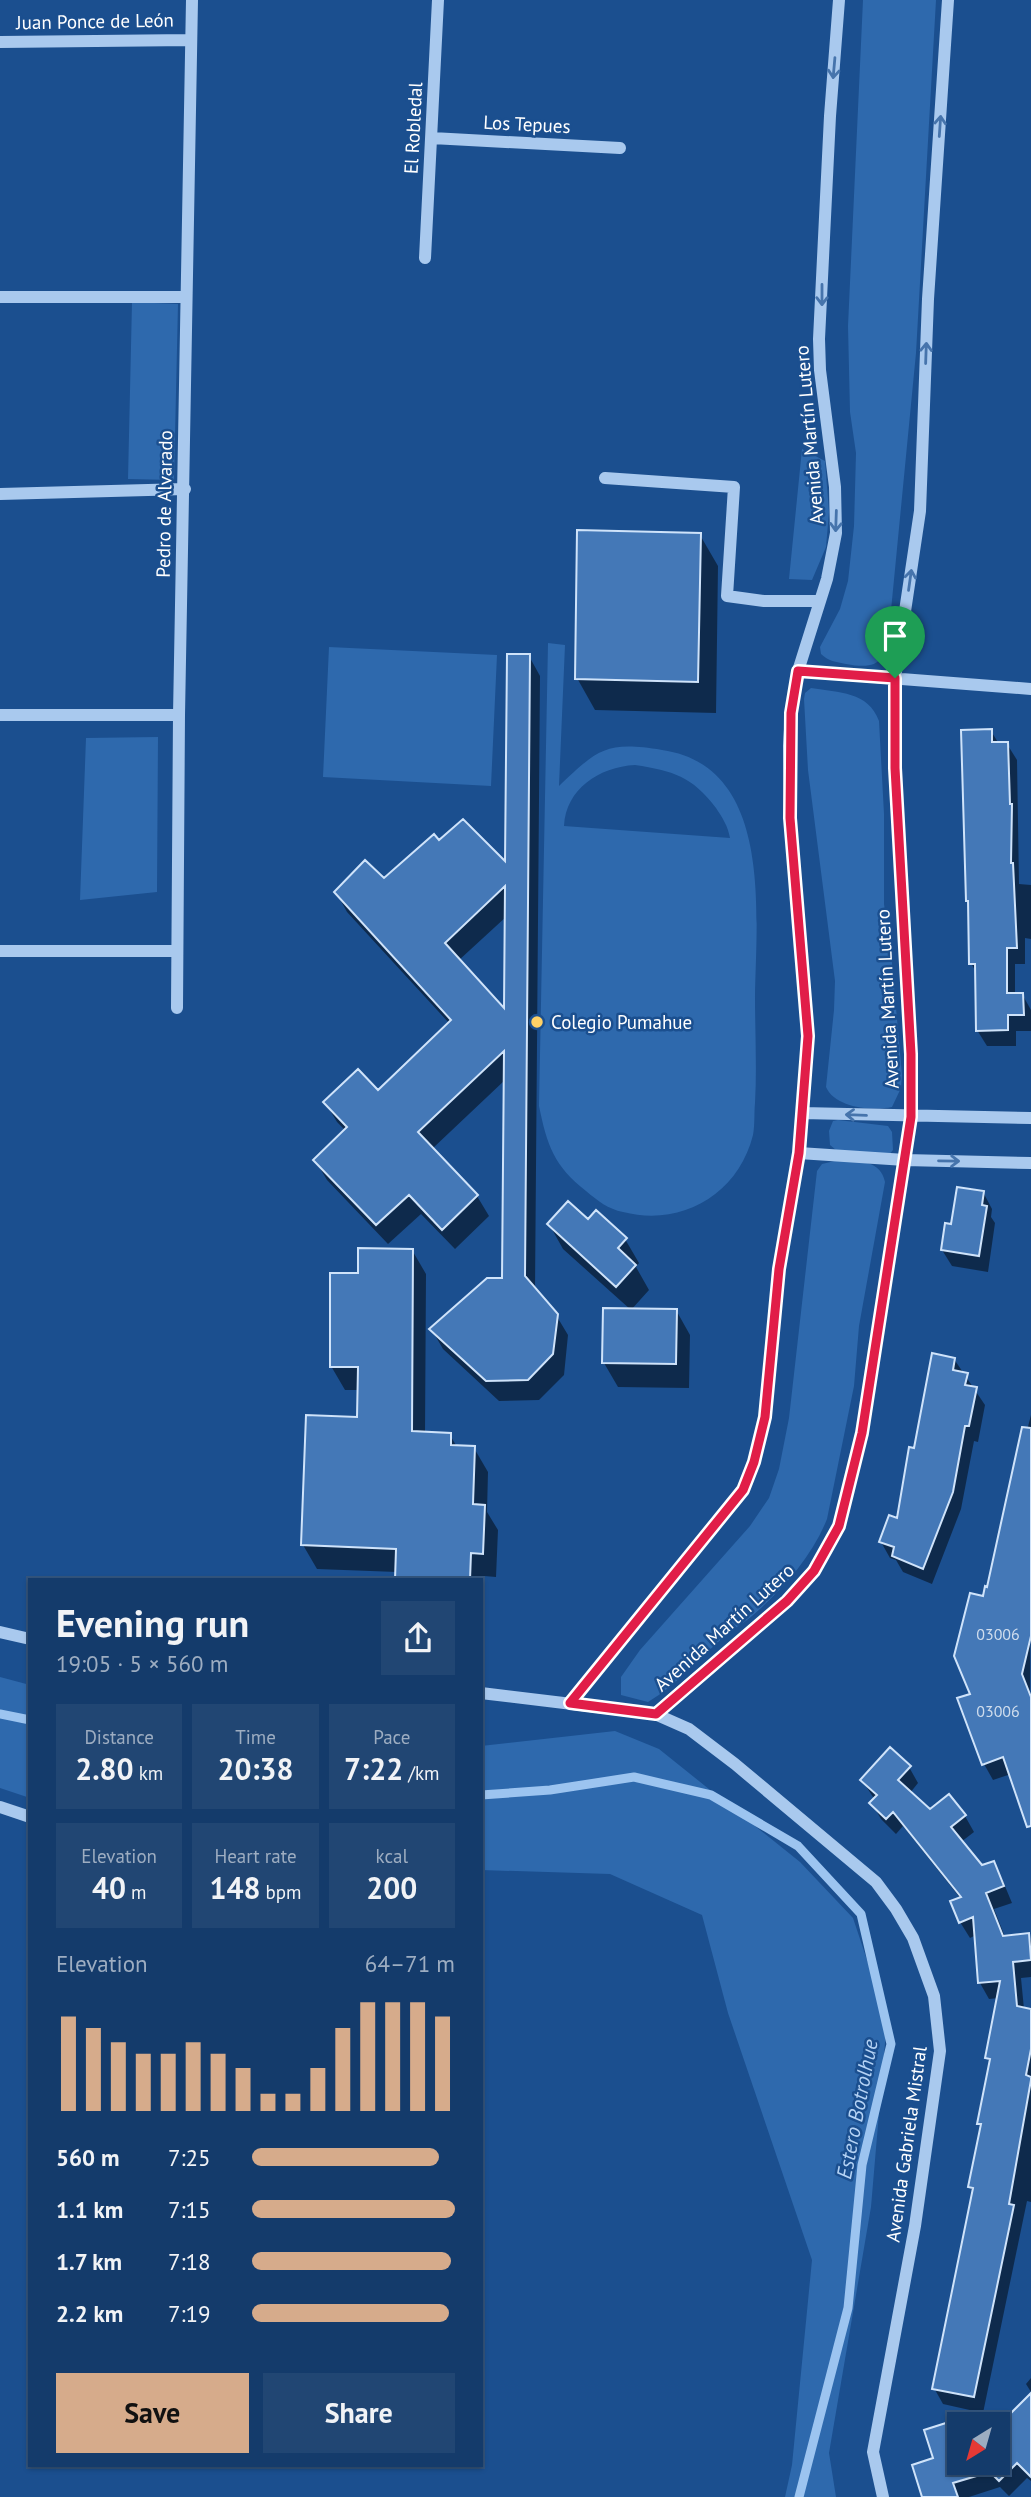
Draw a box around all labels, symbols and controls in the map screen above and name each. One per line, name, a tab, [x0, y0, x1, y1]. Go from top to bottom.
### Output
street label: Juan Ponce de León	[15, 8, 174, 34]
one-way arrow	[827, 56, 840, 79]
street label: El Robledal	[399, 81, 427, 175]
street label: Los Tepues	[483, 110, 571, 138]
one-way arrow	[934, 115, 947, 138]
one-way arrow	[815, 283, 829, 306]
one-way arrow	[920, 342, 933, 365]
street label: Avenida Martín Lutero	[789, 344, 829, 526]
street label: Pedro de Alvarado	[151, 430, 177, 578]
one-way arrow	[830, 510, 843, 533]
one-way arrow	[903, 569, 916, 591]
pin	[865, 606, 925, 678]
icon: arrive	[876, 617, 914, 655]
street label: Avenida Martín Lutero	[870, 909, 904, 1089]
place label: Colegio Pumahue	[551, 1010, 692, 1034]
marker: Colegio Pumahue	[529, 1014, 545, 1030]
one-way arrow	[845, 1108, 868, 1122]
one-way arrow	[938, 1154, 961, 1168]
street label: Avenida Martín Lutero	[649, 1558, 799, 1696]
text: Evening run	[56, 1598, 249, 1647]
button: share	[381, 1601, 455, 1675]
house number: 03006	[976, 1624, 1020, 1644]
text: 19:05 · 5 × 560 m	[56, 1649, 228, 1678]
house number: 03006	[976, 1701, 1020, 1721]
text: Distance	[84, 1725, 154, 1749]
text: Time	[235, 1725, 276, 1749]
text: Pace	[373, 1725, 410, 1749]
text: 2.80	[75, 1749, 134, 1788]
text: 20:38	[217, 1749, 294, 1788]
text: 7:22	[344, 1749, 403, 1788]
text: km	[134, 1761, 163, 1785]
text: /km	[403, 1761, 440, 1785]
text: Elevation	[81, 1844, 157, 1868]
text: Heart rate	[214, 1844, 297, 1868]
text: kcal	[376, 1844, 408, 1868]
text: 40	[92, 1868, 126, 1907]
text: 148	[209, 1868, 260, 1907]
text: 200	[366, 1868, 417, 1907]
text: m	[126, 1880, 146, 1904]
text: bpm	[260, 1880, 302, 1904]
text: Elevation	[56, 1949, 148, 1978]
text: 64–71 m	[365, 1949, 455, 1978]
water label: Estero Botrolhue	[830, 2037, 884, 2181]
street label: Avenida Gabriela Mistral	[880, 2044, 932, 2244]
text: 560 m	[56, 2143, 119, 2172]
text: 7:25	[168, 2143, 211, 2172]
text: 1.1 km	[56, 2195, 123, 2224]
text: 7:15	[168, 2195, 211, 2224]
text: 1.7 km	[56, 2247, 122, 2276]
text: 7:18	[168, 2247, 211, 2276]
text: 2.2 km	[56, 2299, 123, 2328]
text: 7:19	[168, 2299, 211, 2328]
button: Save	[56, 2373, 249, 2453]
button: Share	[263, 2373, 455, 2453]
north arrow	[947, 2412, 1010, 2474]
map controls	[947, 2412, 1010, 2475]

